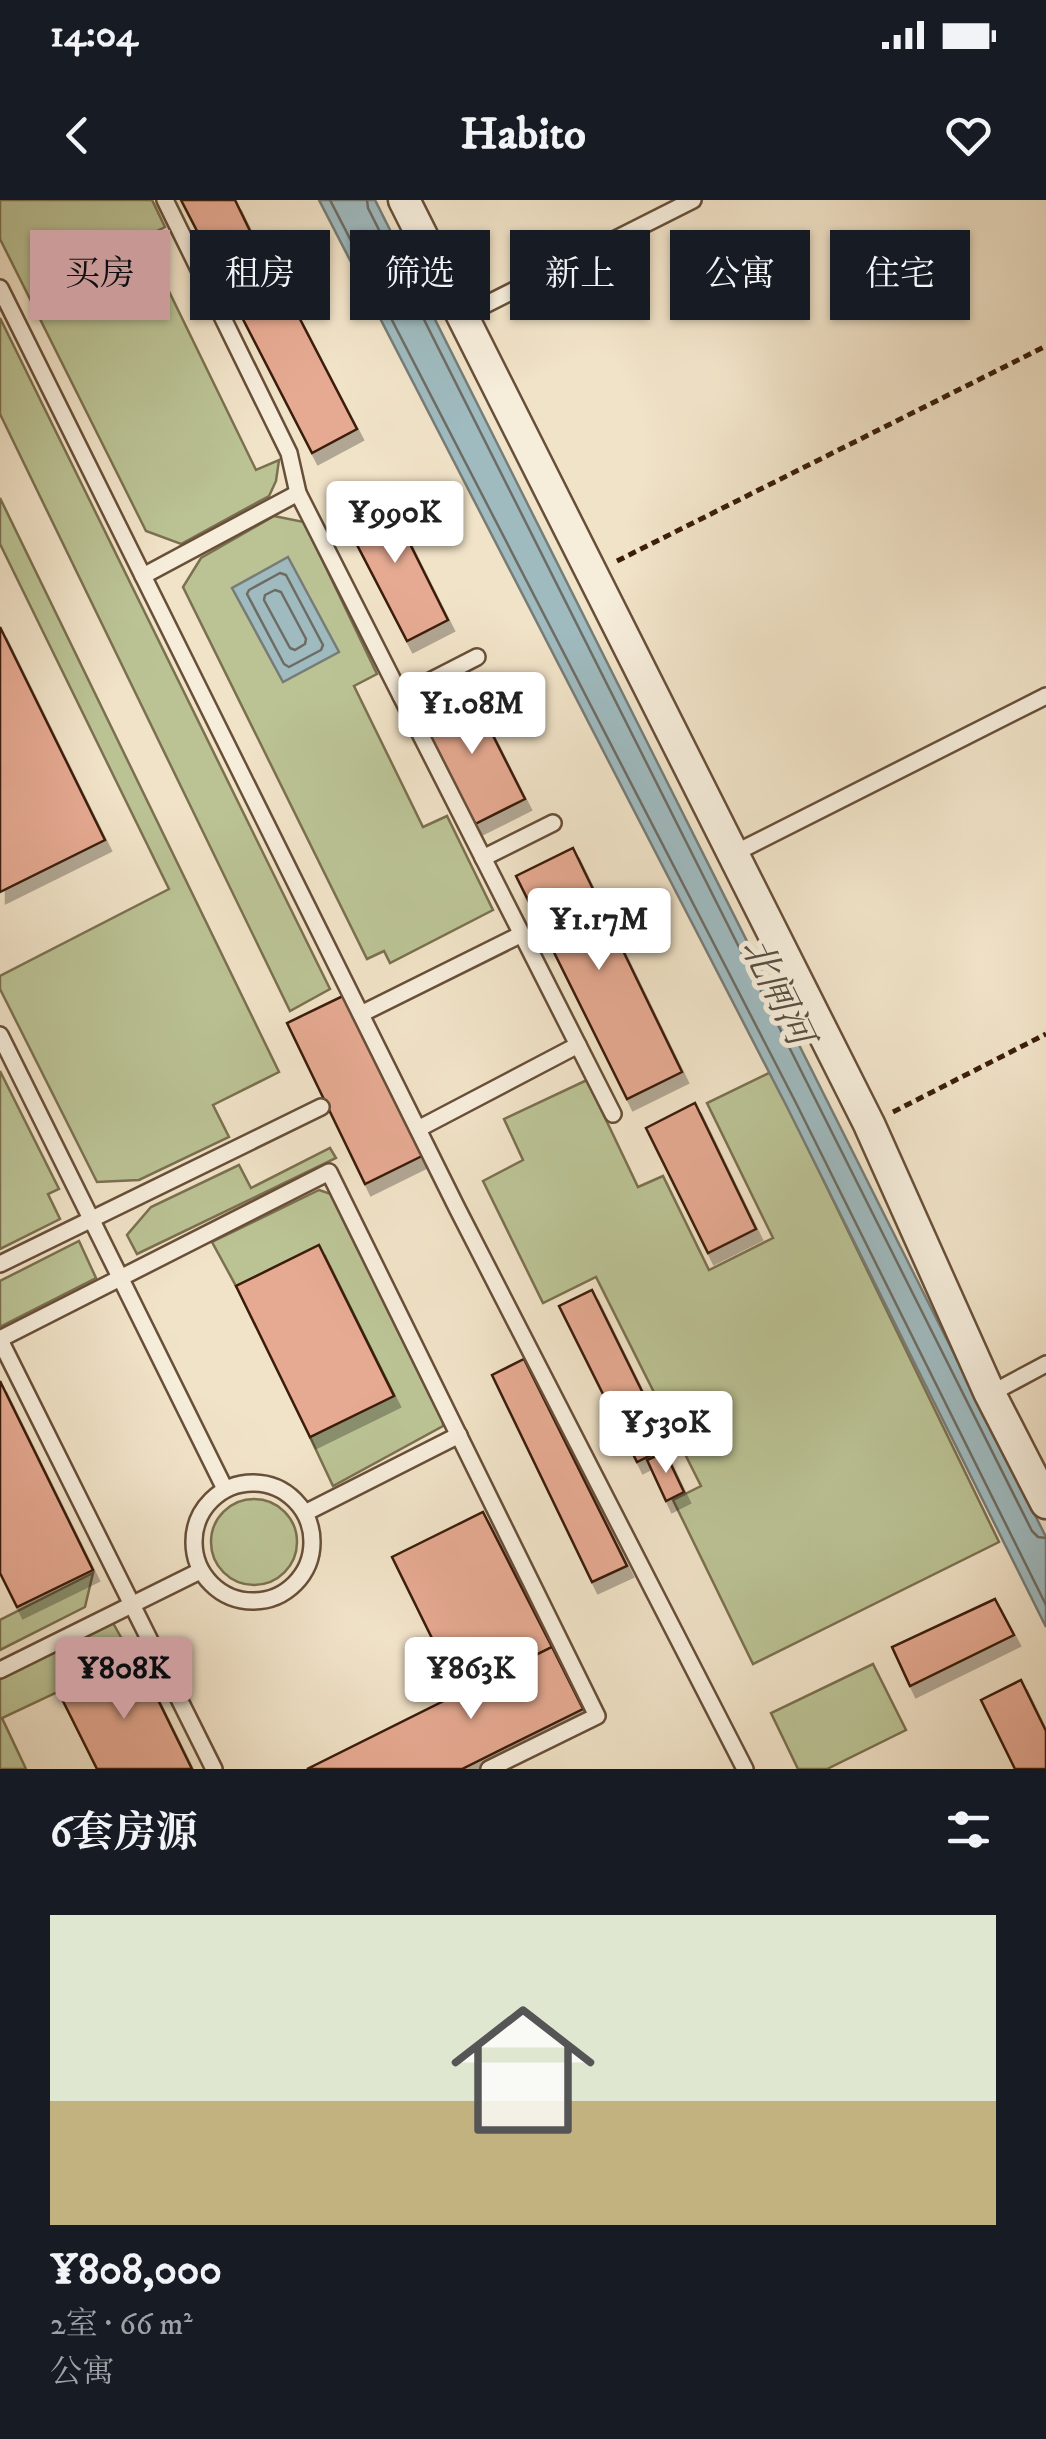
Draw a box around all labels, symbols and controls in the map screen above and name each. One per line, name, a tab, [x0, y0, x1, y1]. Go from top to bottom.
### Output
text: 14:04	[50, 11, 138, 59]
text: Habito	[460, 107, 586, 163]
icon: back	[50, 108, 105, 163]
icon: heart	[941, 108, 996, 163]
chip: 买房	[30, 230, 170, 320]
chip: 租房	[190, 230, 330, 320]
chip: 筛选	[350, 230, 490, 320]
chip: 新上	[510, 230, 650, 320]
chip: 公寓	[670, 230, 810, 320]
chip: 住宅	[830, 230, 970, 320]
pin: ¥990K	[325, 481, 465, 566]
text: ¥990K	[348, 493, 442, 533]
pin: ¥1.08M	[391, 672, 553, 757]
text: ¥1.08M	[420, 684, 524, 724]
pin: ¥1.17M	[518, 888, 680, 973]
text: ¥1.17M	[550, 900, 648, 940]
water label: 北闸河	[730, 930, 825, 1059]
pin: ¥530K	[596, 1391, 736, 1476]
text: ¥530K	[621, 1403, 711, 1443]
pin: ¥808K	[54, 1637, 194, 1722]
pin: ¥863K	[401, 1637, 541, 1722]
text: ¥808K	[77, 1649, 171, 1689]
text: ¥863K	[427, 1649, 515, 1689]
icon: filters	[941, 1802, 996, 1857]
text: 6套房源	[50, 1808, 198, 1860]
icon: home	[433, 1980, 613, 2160]
text: ¥808,000	[50, 2245, 222, 2297]
text: 2室 · 66 m²	[50, 2305, 193, 2345]
text: 公寓	[50, 2353, 114, 2393]

